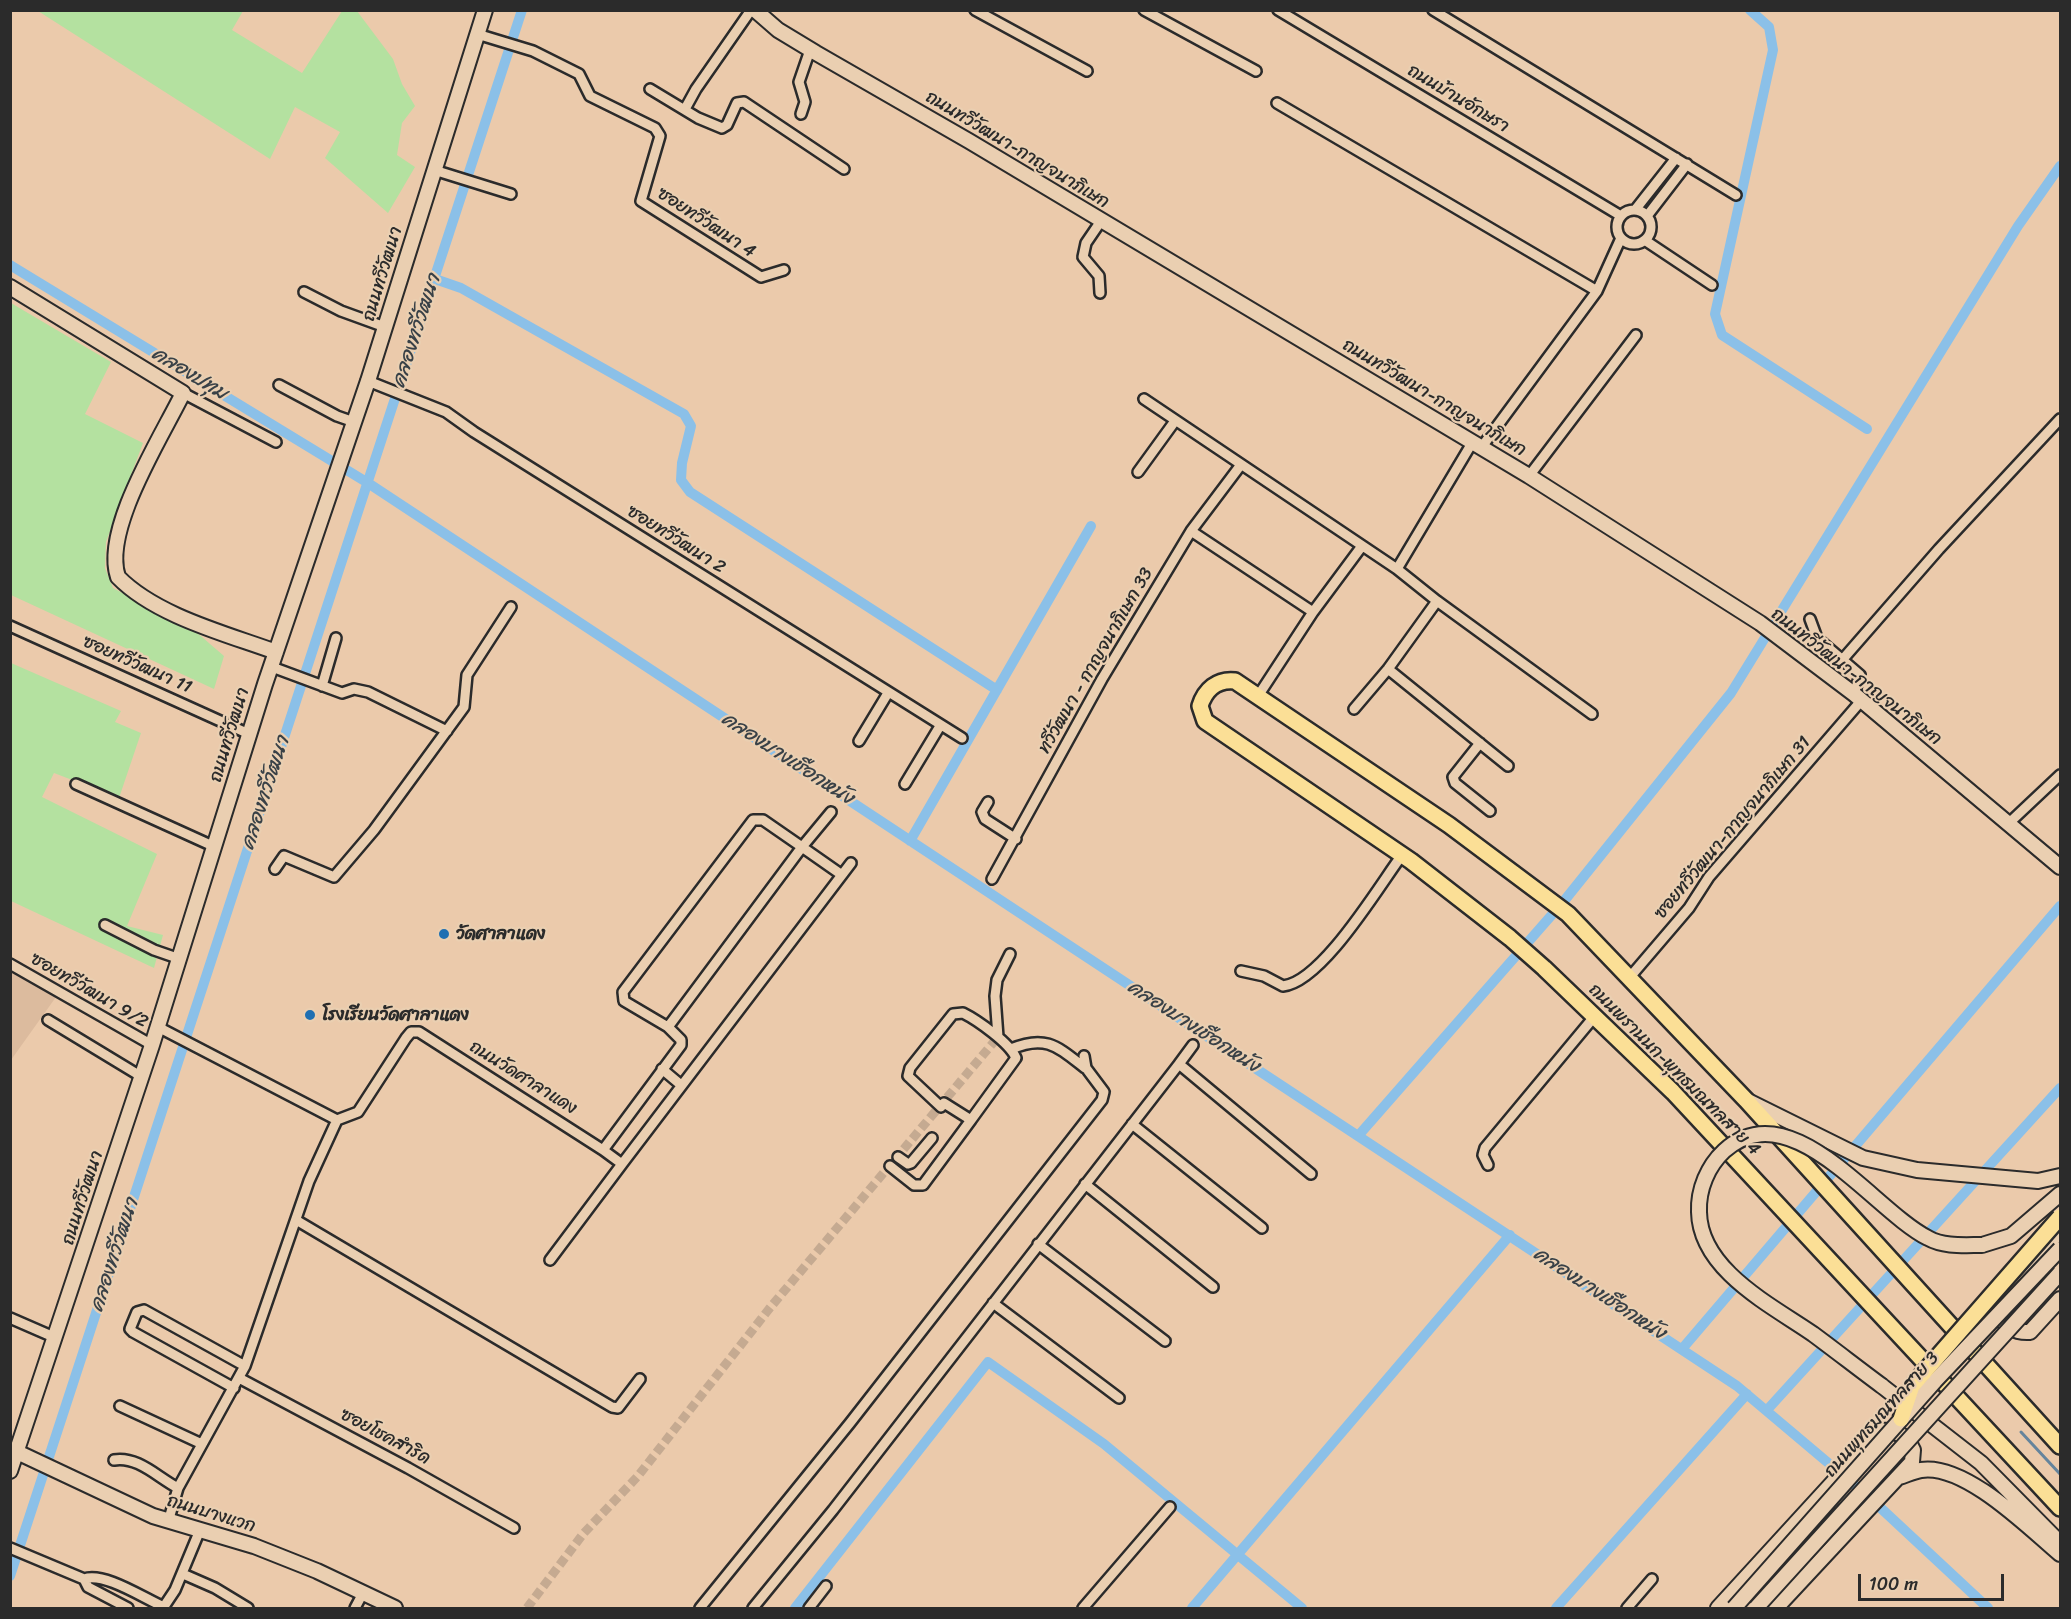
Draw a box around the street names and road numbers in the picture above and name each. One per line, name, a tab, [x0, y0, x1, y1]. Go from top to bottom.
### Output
street label: ถนนบ้านอักษรา	[1403, 60, 1513, 138]
street label: ถนนทวีวัฒนา-กาญจนาภิเษก	[921, 87, 1113, 213]
street label: ซอยทวีวัฒนา 4	[653, 183, 759, 263]
street label: ถนนทวีวัฒนา	[358, 224, 408, 324]
street label: ถนนทวีวัฒนา-กาญจนาภิเษก	[1338, 335, 1530, 461]
street label: ซอยทวีวัฒนา 2	[623, 501, 729, 579]
street label: ทวีวัฒนา - กาญจนาภิเษก 33	[1034, 564, 1158, 758]
street label: ถนนทวีวัฒนา-กาญจนาภิเษก	[1766, 604, 1946, 750]
street label: ซอยทวีวัฒนา 11	[79, 631, 195, 699]
street label: ถนนทวีวัฒนา	[205, 685, 255, 785]
street label: ซอยทวีวัฒนา-กาญจนาภิเษก 31	[1650, 732, 1816, 924]
street label: ซอยทวีวัฒนา 9/2	[26, 949, 152, 1033]
street label: ถนนพรานนก-พุทธมณฑลสาย 4	[1584, 980, 1764, 1160]
street label: ถนนวัดศาลาแดง	[465, 1036, 581, 1120]
street label: ถนนทวีวัฒนา	[58, 1148, 108, 1248]
street label: ถนนพุทธมณฑลสาย 3	[1820, 1348, 1944, 1482]
street label: ซอยโชคสำริด	[336, 1404, 434, 1470]
street label: ถนนบางแวก	[164, 1490, 258, 1538]

